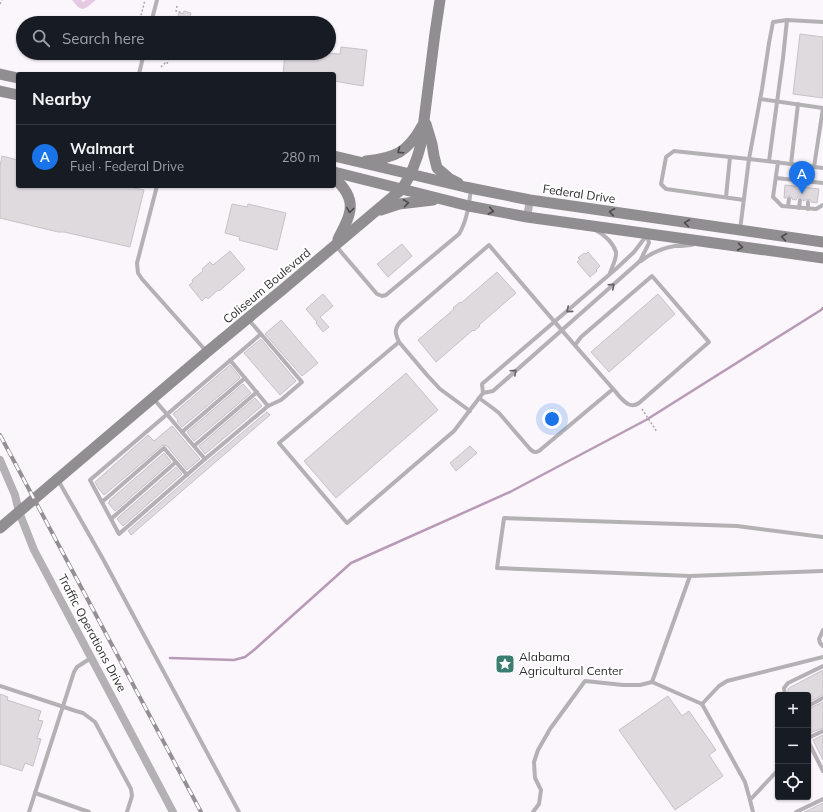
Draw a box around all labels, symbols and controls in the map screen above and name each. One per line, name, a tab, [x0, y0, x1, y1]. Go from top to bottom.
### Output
search box	[16, 16, 336, 60]
icon: search	[30, 27, 52, 49]
text: Search here	[62, 29, 144, 48]
text: Nearby	[32, 88, 91, 109]
text: Walmart	[70, 139, 134, 158]
one-way arrow	[397, 146, 404, 154]
text: A	[40, 149, 50, 165]
text: 280 m	[282, 149, 320, 165]
text: Fuel · Federal Drive	[70, 158, 184, 174]
pin: A	[789, 161, 815, 194]
street label: Federal Drive	[542, 181, 616, 206]
one-way arrow	[403, 199, 410, 208]
one-way arrow	[488, 206, 494, 214]
one-way arrow	[345, 207, 354, 213]
one-way arrow	[608, 208, 615, 217]
one-way arrow	[684, 219, 690, 228]
one-way arrow	[781, 233, 787, 242]
one-way arrow	[737, 242, 743, 251]
street label: Coliseum Boulevard	[220, 245, 313, 327]
one-way arrow	[607, 284, 615, 291]
one-way arrow	[566, 305, 573, 312]
one-way arrow	[510, 370, 517, 377]
your location	[542, 409, 562, 429]
street label: Traffic Operations Drive	[55, 571, 130, 694]
place label: Alabama Agricultural Center	[519, 649, 624, 678]
place icon: Alabama Agricultural Center	[494, 653, 516, 675]
map controls	[775, 692, 811, 800]
button: +	[775, 692, 811, 728]
button: −	[775, 728, 811, 764]
button: locate	[775, 764, 811, 800]

